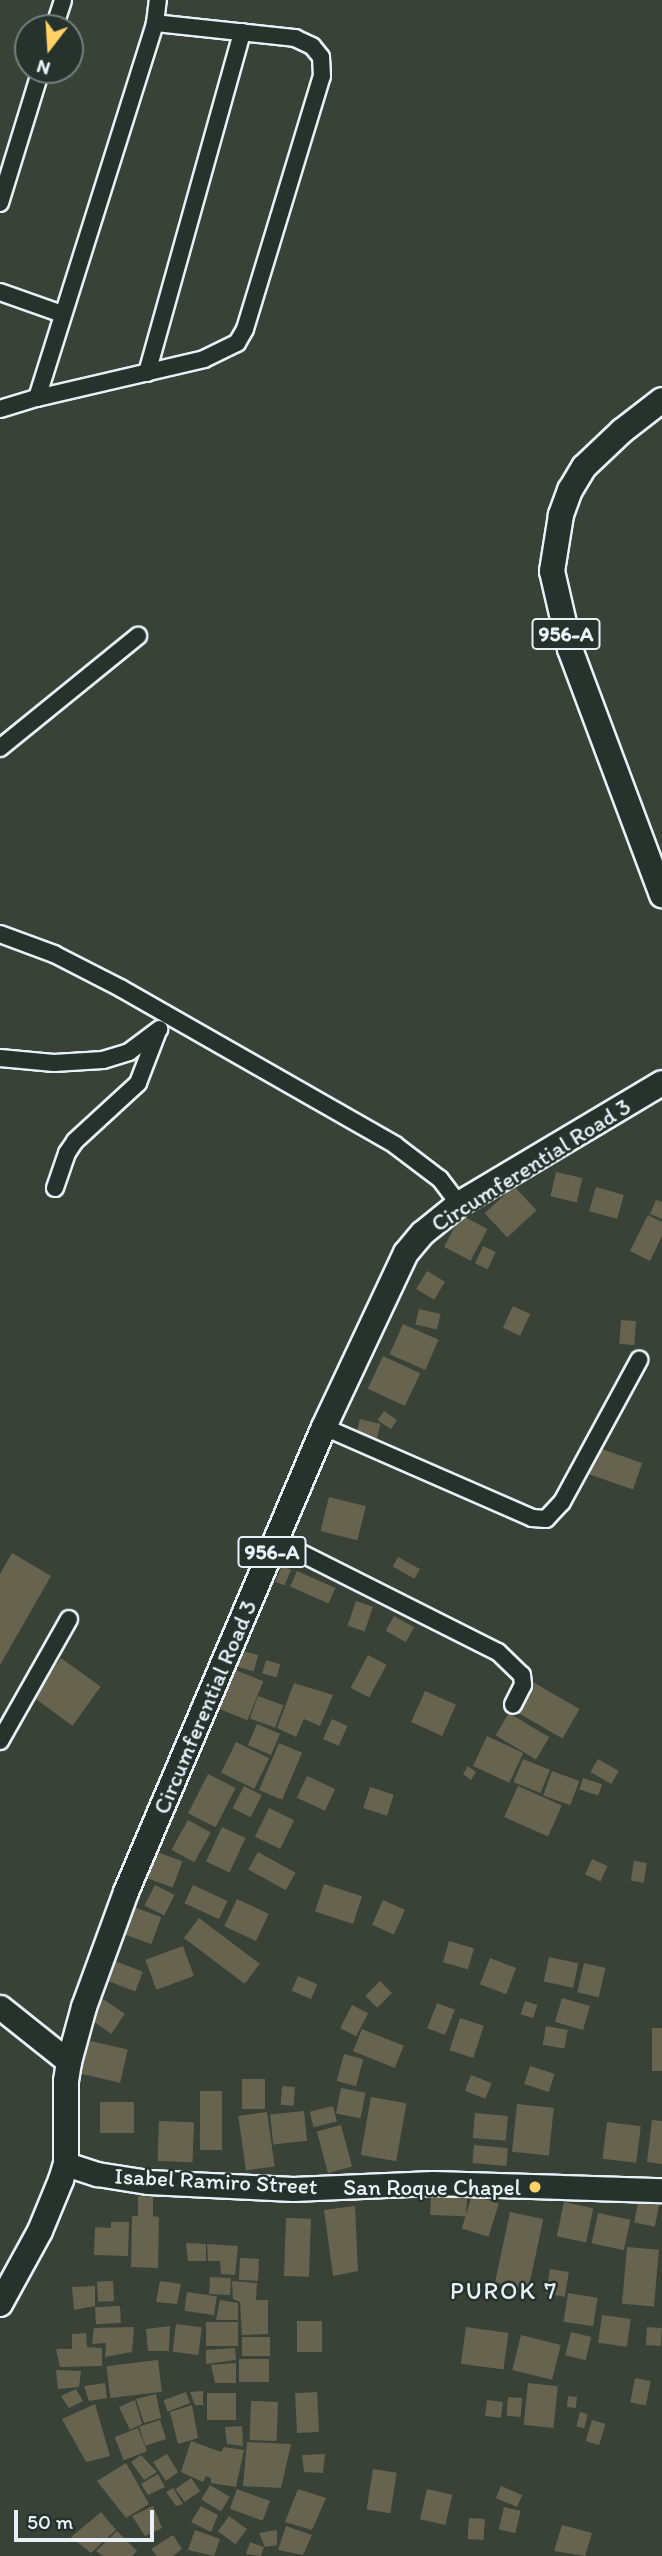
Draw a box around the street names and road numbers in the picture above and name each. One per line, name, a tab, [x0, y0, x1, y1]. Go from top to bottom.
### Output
road number: 956-A	[531, 616, 601, 652]
street label: Circumferential Road 3	[426, 1092, 636, 1238]
road number: 956-A	[237, 1534, 307, 1570]
street label: Circumferential Road 3	[147, 1596, 263, 1818]
street label: Isabel Ramiro Street	[114, 2162, 318, 2200]

